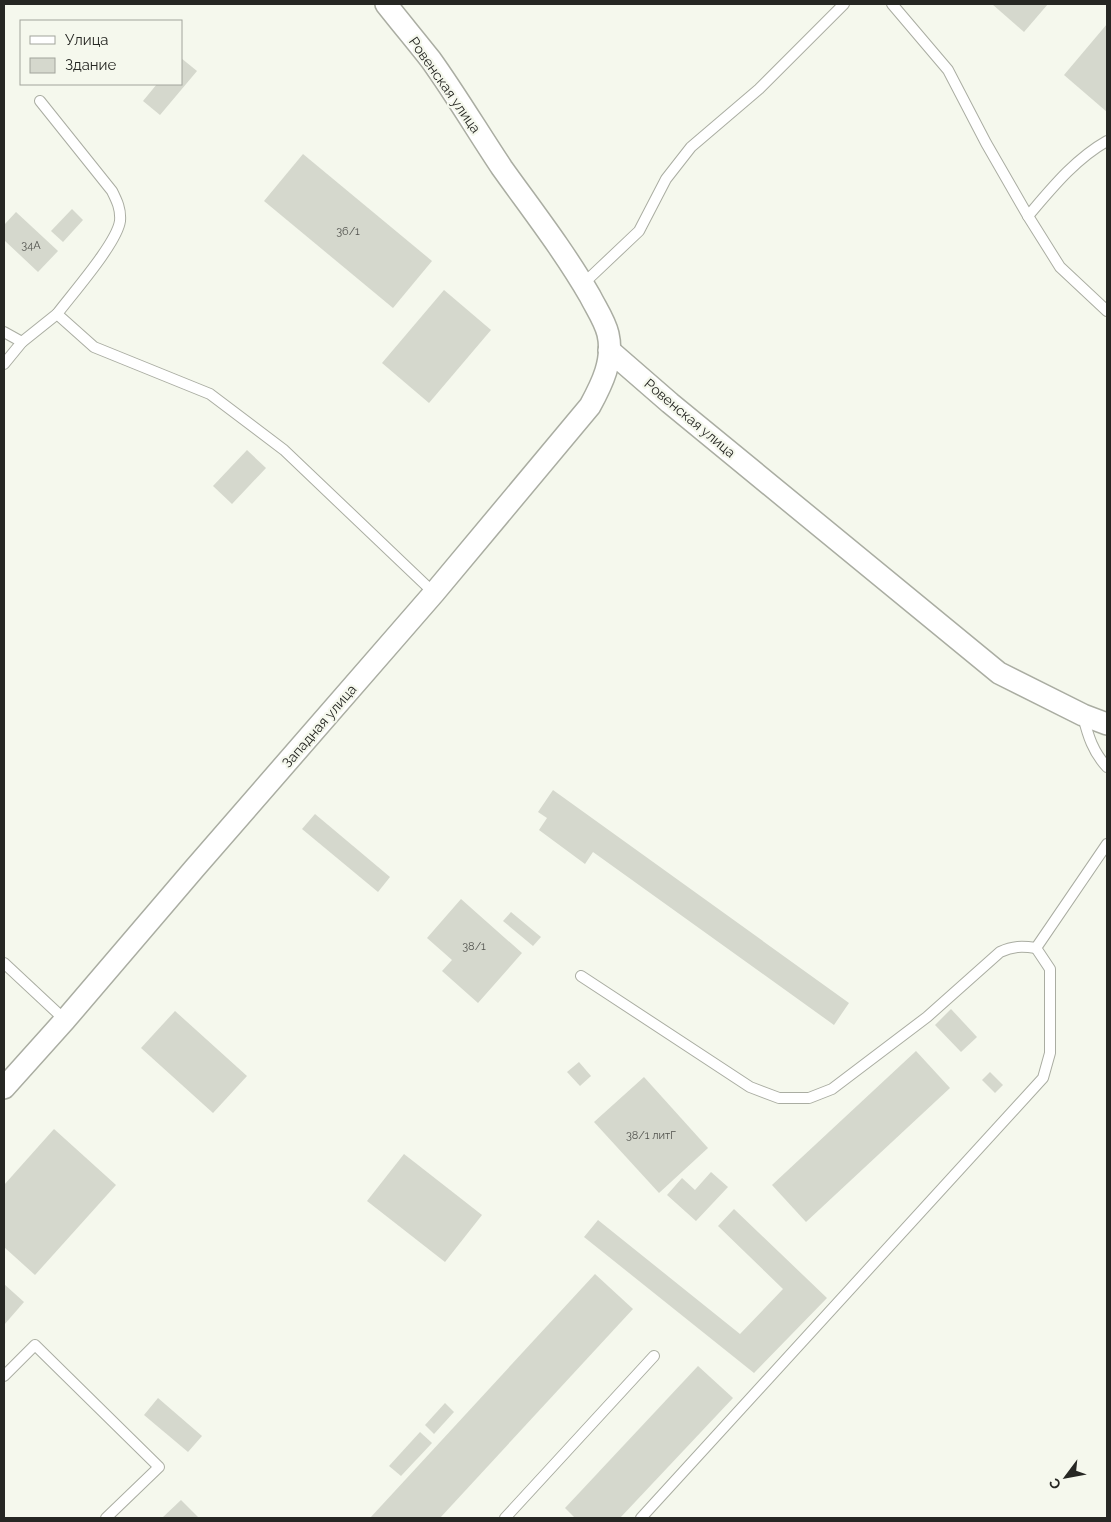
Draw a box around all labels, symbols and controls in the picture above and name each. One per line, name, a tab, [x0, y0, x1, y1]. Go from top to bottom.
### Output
legend	[20, 20, 182, 85]
text: Улица	[65, 31, 109, 49]
street label: Ровенская улица	[406, 34, 484, 136]
text: Здание	[65, 56, 117, 74]
house number: 36/1	[336, 225, 360, 238]
house number: 34А	[21, 239, 41, 252]
street label: Ровенская улица	[641, 375, 739, 461]
street label: Западная улица	[279, 681, 359, 771]
house number: 38/1	[462, 940, 486, 953]
house number: 38/1 литГ	[626, 1129, 676, 1142]
north arrow	[1041, 1452, 1091, 1502]
text: С	[1045, 1475, 1064, 1492]

